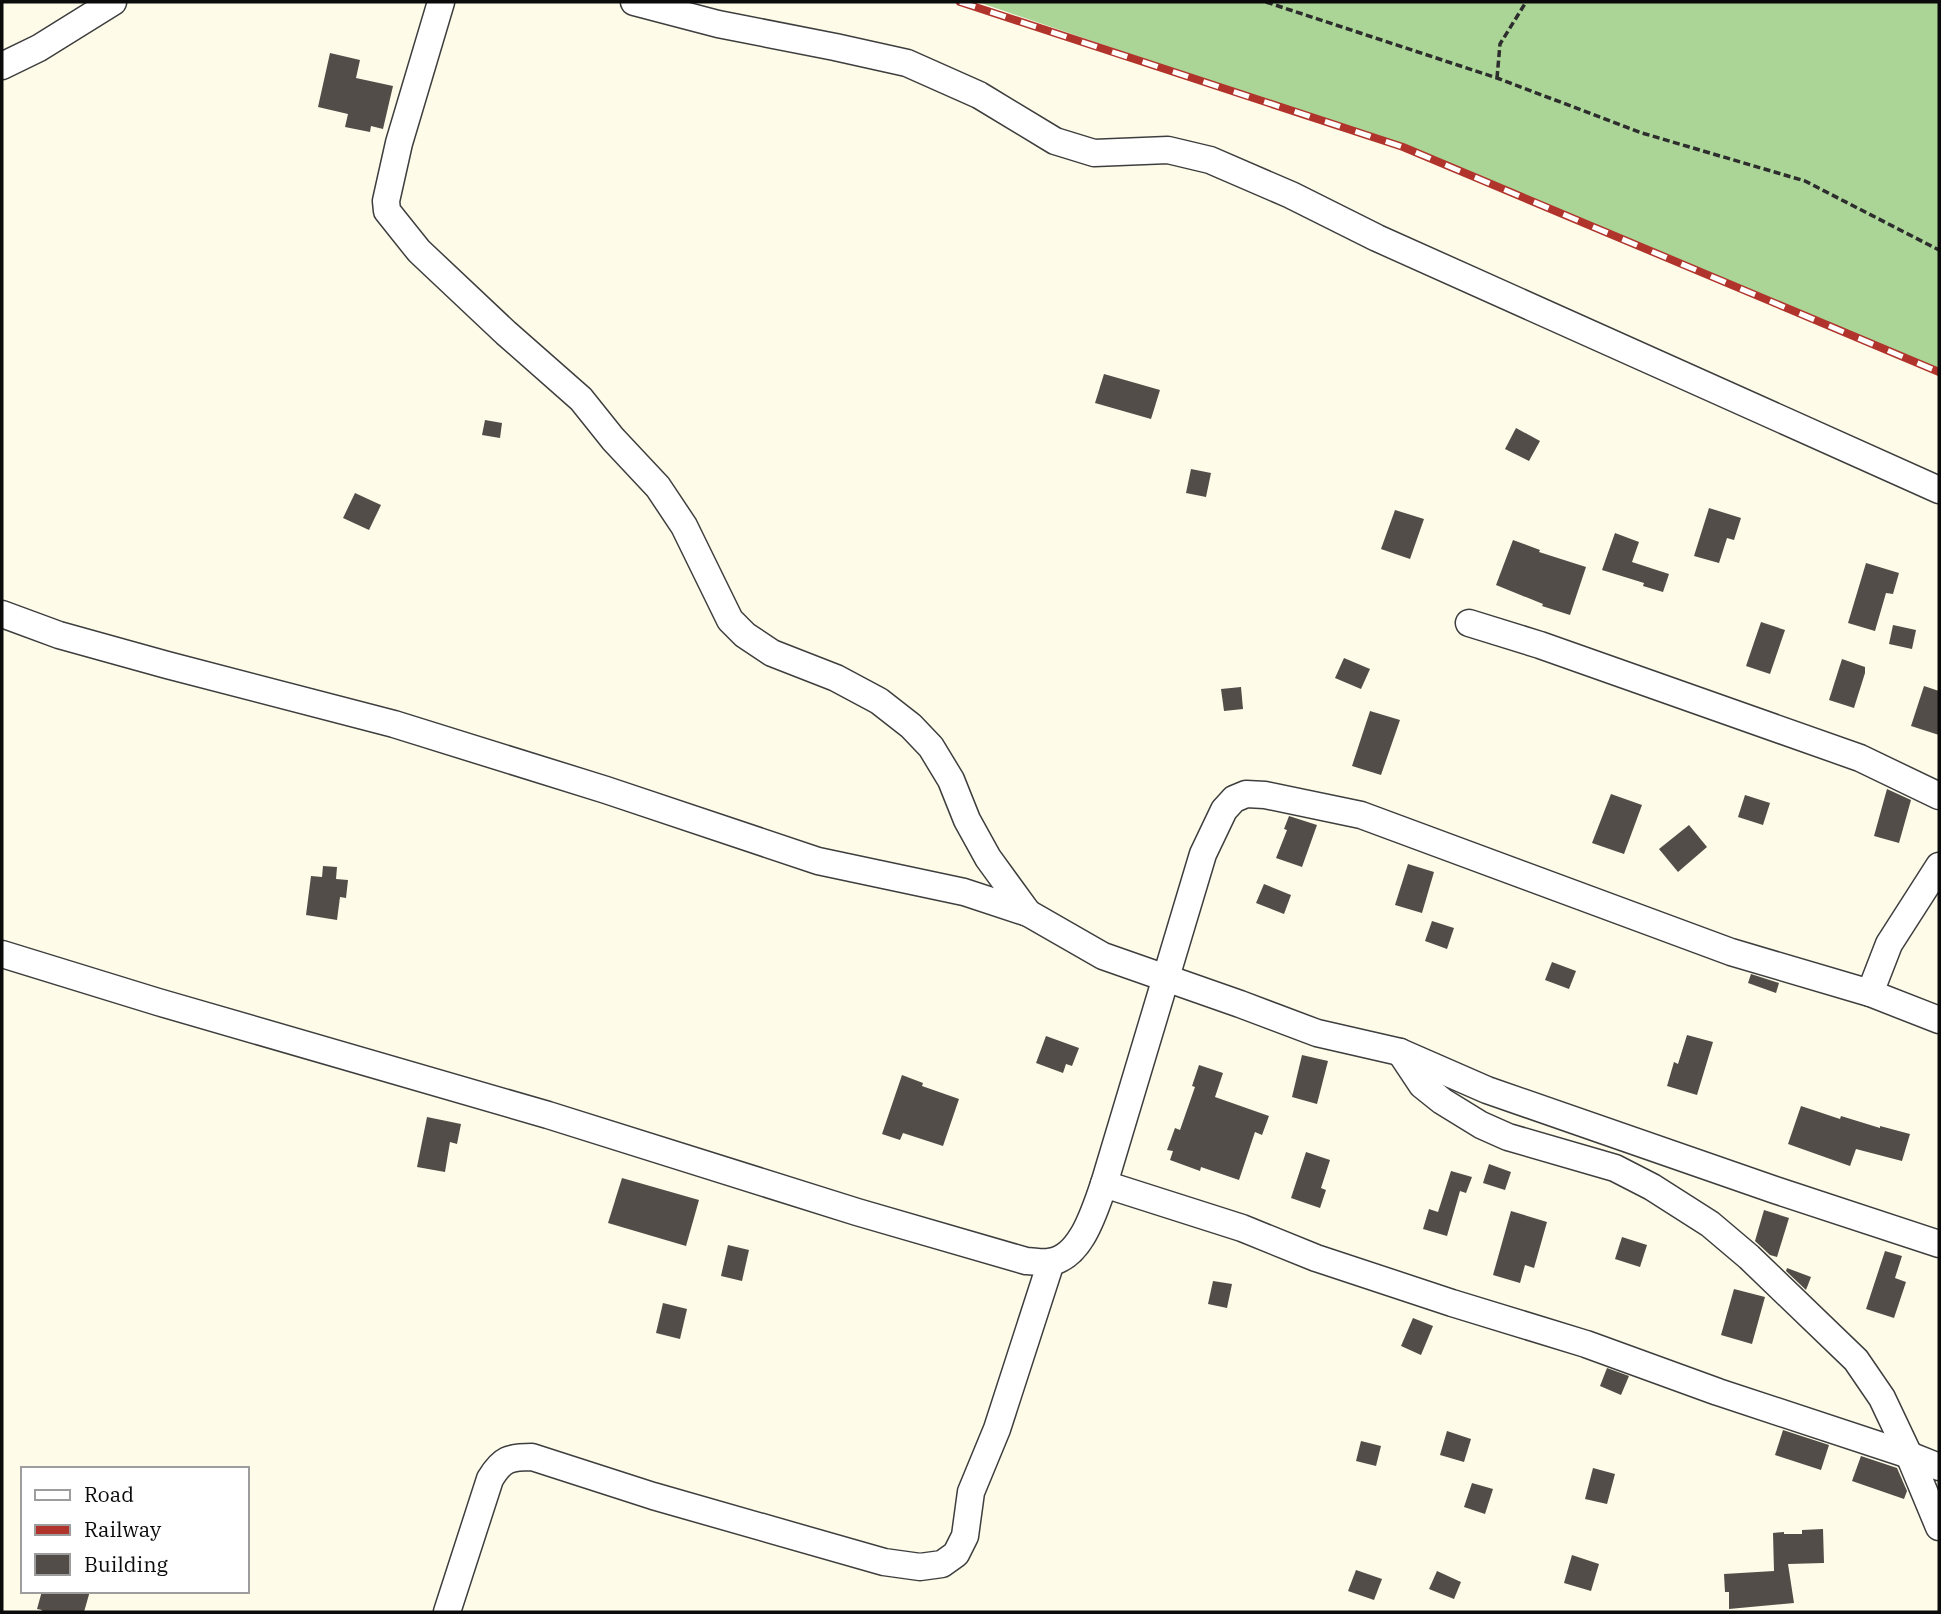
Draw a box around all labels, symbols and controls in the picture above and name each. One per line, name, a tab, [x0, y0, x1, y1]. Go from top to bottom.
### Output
legend	[21, 1467, 248, 1593]
text: Road	[84, 1480, 134, 1508]
text: Railway	[84, 1515, 162, 1543]
text: Building	[84, 1550, 169, 1578]

